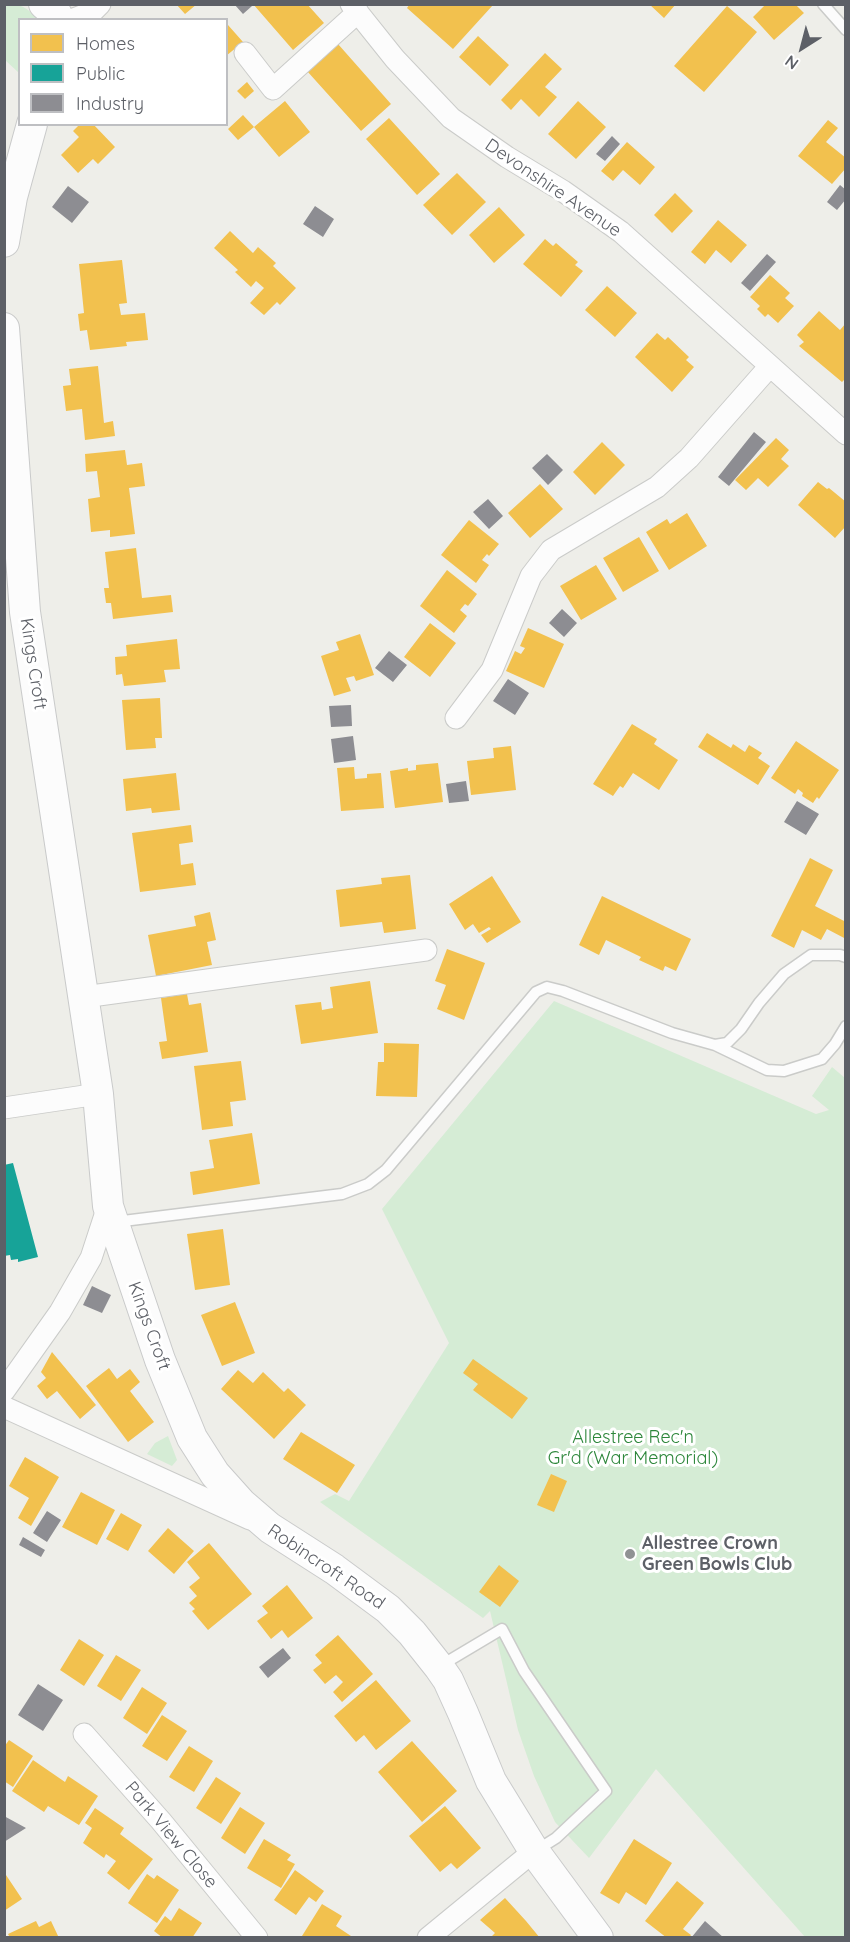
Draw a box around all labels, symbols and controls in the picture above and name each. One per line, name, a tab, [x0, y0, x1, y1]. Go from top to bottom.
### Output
legend	[18, 18, 228, 126]
north arrow	[772, 18, 832, 78]
text: Homes	[76, 32, 135, 55]
text: N	[781, 51, 802, 74]
text: Public	[76, 62, 125, 85]
text: Industry	[76, 92, 144, 115]
street label: Devonshire Avenue	[481, 134, 625, 242]
street label: Kings Croft	[15, 617, 51, 711]
street label: Kings Croft	[123, 1279, 175, 1373]
park label: Allestree Rec'n Gr'd (War Memorial)	[548, 1427, 718, 1470]
street label: Robincroft Road	[263, 1520, 389, 1614]
place label: Allestree Crown Green Bowls Club	[642, 1533, 792, 1576]
marker: Allestree Crown Green Bowls Club	[623, 1547, 637, 1561]
street label: Park View Close	[120, 1777, 222, 1893]

